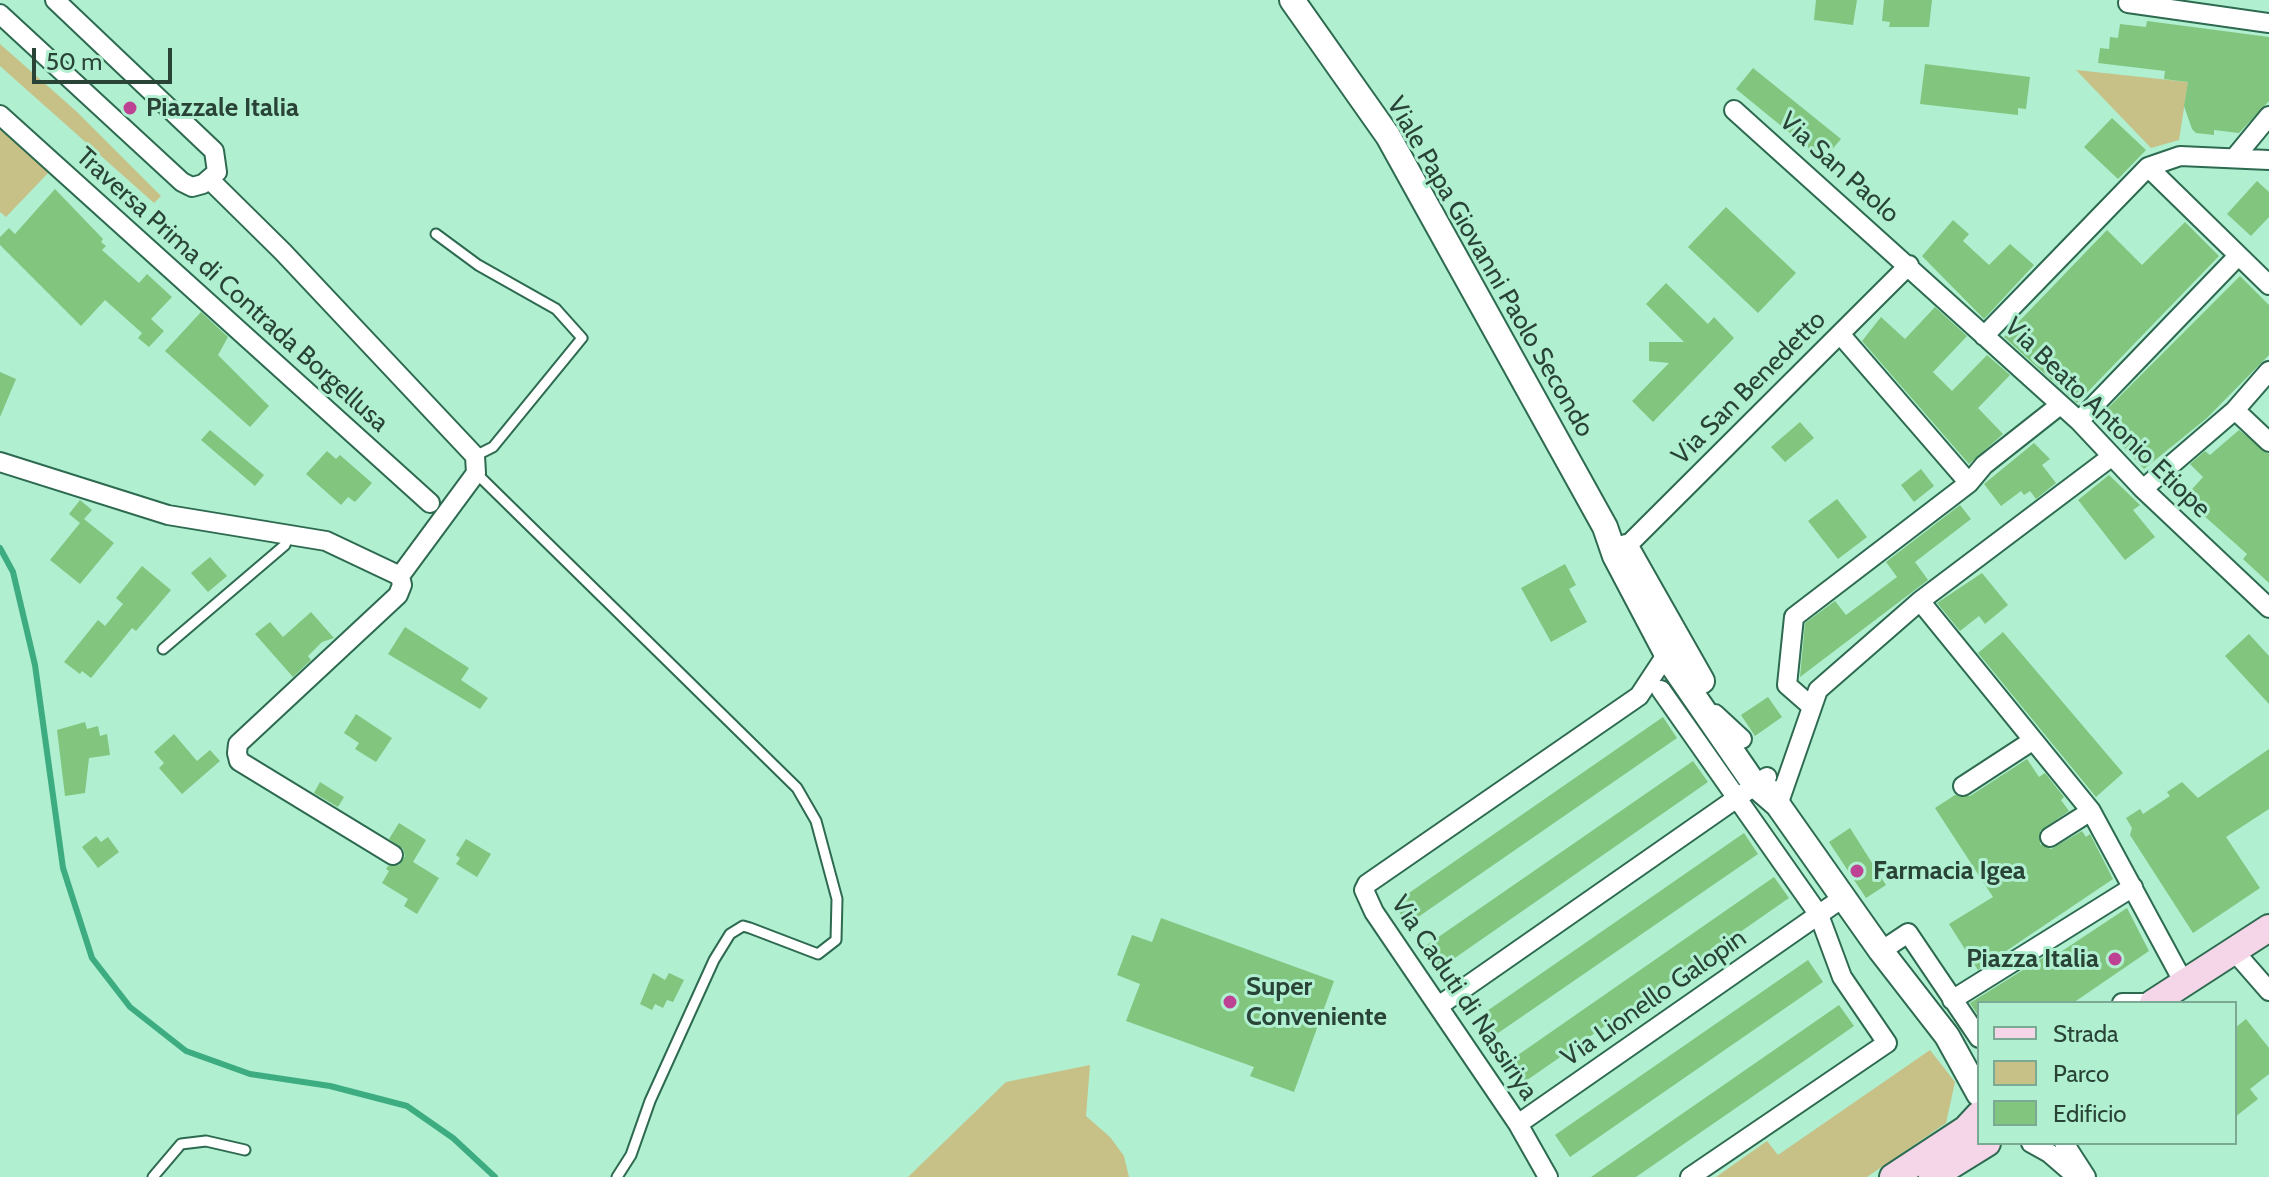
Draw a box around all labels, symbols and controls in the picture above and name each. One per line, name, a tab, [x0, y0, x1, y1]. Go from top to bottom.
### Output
scale bar	[36, 32, 176, 82]
text: 50 m	[46, 47, 102, 76]
street label: Viale Papa Giovanni Paolo Secondo	[1380, 91, 1600, 443]
place label: Piazzale Italia	[146, 92, 299, 124]
marker: Piazzale Italia	[121, 99, 139, 117]
street label: Via San Paolo	[1773, 106, 1905, 230]
street label: Traversa Prima di Contrada Borgellusa	[69, 141, 395, 439]
street label: Via San Benedetto	[1665, 304, 1833, 472]
street label: Via Beato Antonio Etiope	[1997, 311, 2217, 525]
place label: Farmacia Igea	[1873, 855, 2026, 887]
marker: Farmacia Igea	[1848, 862, 1866, 880]
street label: Via Caduti di Nassiriya	[1384, 890, 1544, 1106]
street label: Via Lionello Galopin	[1556, 923, 1752, 1073]
place label: Piazza Italia	[1966, 943, 2099, 975]
marker: Piazza Italia	[2106, 950, 2124, 968]
place label: Super Conveniente	[1246, 971, 1387, 1032]
marker: Super Conveniente	[1221, 993, 1239, 1011]
legend	[1977, 1001, 2237, 1145]
text: Strada	[2053, 1019, 2119, 1048]
text: Parco	[2053, 1059, 2109, 1088]
text: Edificio	[2053, 1099, 2127, 1128]

